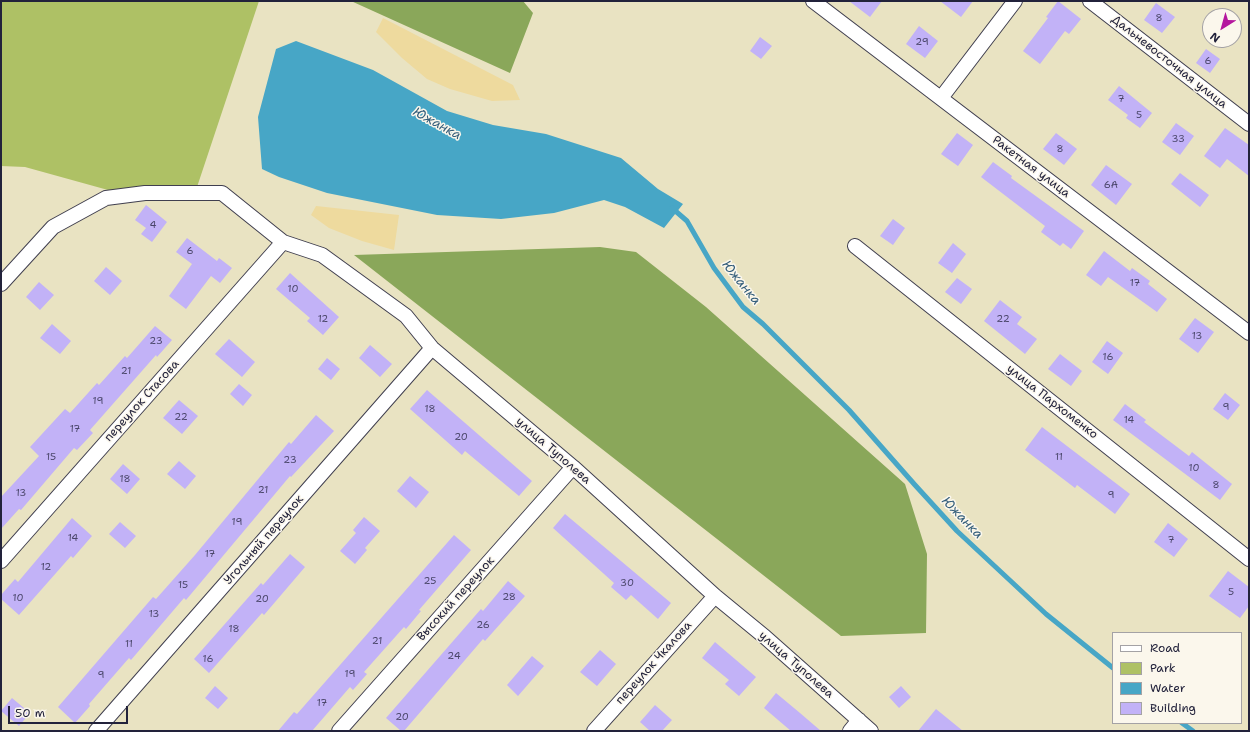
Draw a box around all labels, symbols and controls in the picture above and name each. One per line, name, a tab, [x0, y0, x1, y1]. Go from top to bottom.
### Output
north arrow	[1202, 8, 1242, 48]
street label: Дальневосточная улица	[1108, 12, 1230, 112]
house number: 8	[1156, 12, 1162, 24]
text: N	[1207, 29, 1223, 46]
house number: 29	[915, 36, 929, 48]
house number: 6	[1205, 55, 1211, 67]
house number: 7	[1118, 93, 1124, 105]
water label: Южанка	[410, 104, 464, 144]
house number: 5	[1136, 109, 1142, 121]
street label: Ракетная улица	[989, 133, 1073, 201]
house number: 3З	[1172, 133, 1184, 145]
house number: 8	[1057, 143, 1063, 155]
house number: 6А	[1104, 179, 1118, 191]
house number: 4	[150, 219, 156, 231]
house number: 6	[187, 245, 193, 257]
water label: Южанка	[718, 258, 764, 308]
house number: 17	[1130, 277, 1140, 289]
house number: 10	[288, 283, 298, 295]
house number: 12	[318, 313, 328, 325]
house number: 22	[996, 313, 1010, 325]
house number: 13	[1192, 330, 1202, 342]
house number: 23	[149, 335, 163, 347]
house number: 16	[1103, 351, 1113, 363]
street label: переулок Стасова	[102, 357, 182, 445]
street label: улица Пархоменко	[1003, 362, 1101, 442]
house number: 21	[121, 365, 131, 377]
house number: 19	[93, 395, 103, 407]
house number: 9	[1223, 401, 1229, 413]
house number: 18	[424, 403, 436, 415]
house number: 22	[174, 411, 188, 423]
house number: 14	[1124, 414, 1134, 426]
street label: улица Туполева	[513, 415, 593, 487]
house number: 17	[70, 423, 80, 435]
house number: 20	[454, 431, 468, 443]
house number: 15	[46, 451, 56, 463]
house number: 11	[1055, 451, 1063, 463]
house number: 23	[283, 454, 297, 466]
house number: 10	[1189, 462, 1199, 474]
house number: 18	[119, 473, 131, 485]
house number: 8	[1213, 479, 1219, 491]
house number: 21	[258, 484, 268, 496]
house number: 13	[16, 487, 26, 499]
house number: 9	[1108, 489, 1114, 501]
street label: Угольный переулок	[221, 492, 307, 588]
water label: Южанка	[938, 494, 986, 542]
house number: 19	[232, 516, 242, 528]
house number: 14	[68, 532, 78, 544]
house number: 7	[1168, 534, 1174, 546]
house number: 17	[205, 548, 215, 560]
street label: Высокий переулок	[414, 554, 498, 644]
house number: 12	[41, 561, 51, 573]
house number: 25	[424, 575, 436, 587]
house number: 30	[620, 577, 634, 589]
house number: 15	[178, 579, 188, 591]
house number: 5	[1228, 586, 1234, 598]
house number: 28	[502, 591, 516, 603]
house number: 10	[13, 592, 23, 604]
house number: 20	[255, 593, 269, 605]
house number: 13	[149, 608, 159, 620]
street label: переулок Чкалова	[613, 618, 695, 708]
house number: 26	[476, 619, 490, 631]
house number: 18	[228, 623, 240, 635]
street label: улица Туполева	[756, 629, 836, 701]
legend	[1112, 632, 1242, 724]
house number: 21	[372, 635, 382, 647]
house number: 11	[125, 638, 133, 650]
text: Road	[1150, 640, 1180, 656]
house number: 24	[447, 650, 461, 662]
house number: 16	[203, 653, 213, 665]
text: Park	[1150, 660, 1176, 676]
house number: 19	[345, 668, 355, 680]
house number: 9	[98, 669, 104, 681]
text: Water	[1150, 680, 1185, 696]
house number: 17	[317, 697, 327, 709]
scale bar	[10, 698, 130, 724]
text: Building	[1150, 700, 1196, 716]
text: 50 m	[15, 705, 45, 721]
house number: 20	[395, 711, 409, 723]

